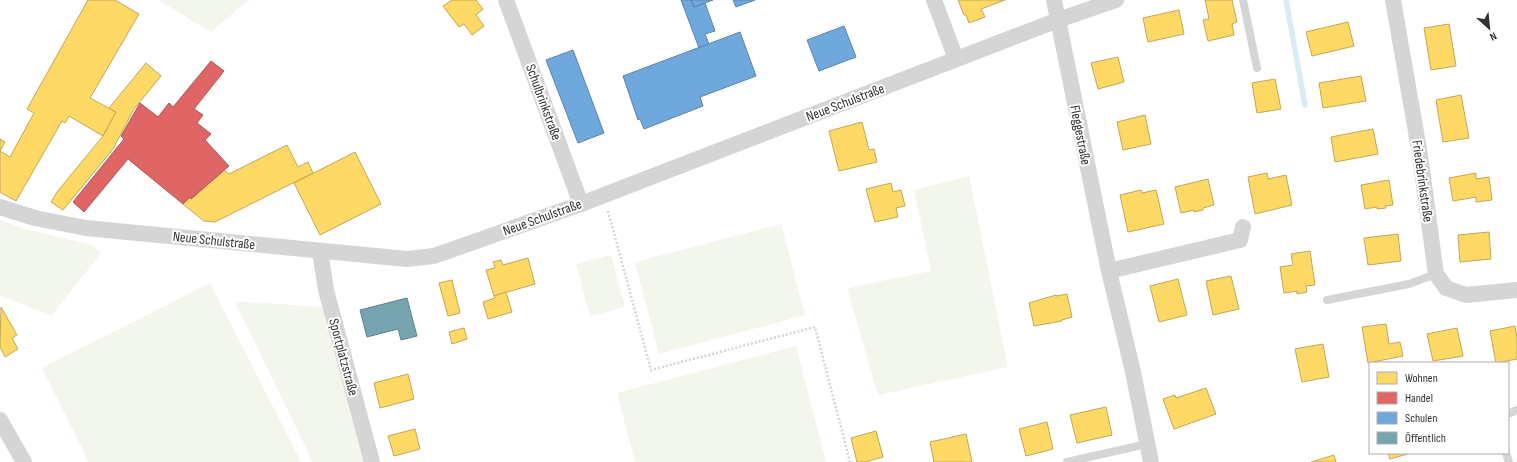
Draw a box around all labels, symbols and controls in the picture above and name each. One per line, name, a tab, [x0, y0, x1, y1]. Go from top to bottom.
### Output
north arrow	[1469, 8, 1509, 48]
text: N	[1488, 29, 1499, 44]
street label: Schulbrinkstraße	[522, 62, 565, 142]
street label: Neue Schulstraße	[804, 80, 887, 125]
street label: Fleggestraße	[1066, 104, 1095, 166]
street label: Friedebrinkstraße	[1408, 139, 1437, 223]
street label: Neue Schulstraße	[500, 195, 584, 240]
street label: Neue Schulstraße	[172, 228, 256, 253]
street label: Sportplatzstraße	[325, 317, 362, 398]
legend	[1369, 362, 1509, 454]
text: Wohnen	[1405, 371, 1438, 386]
text: Handel	[1405, 391, 1433, 406]
text: Schulen	[1405, 411, 1437, 426]
text: Öffentlich	[1405, 431, 1446, 446]

